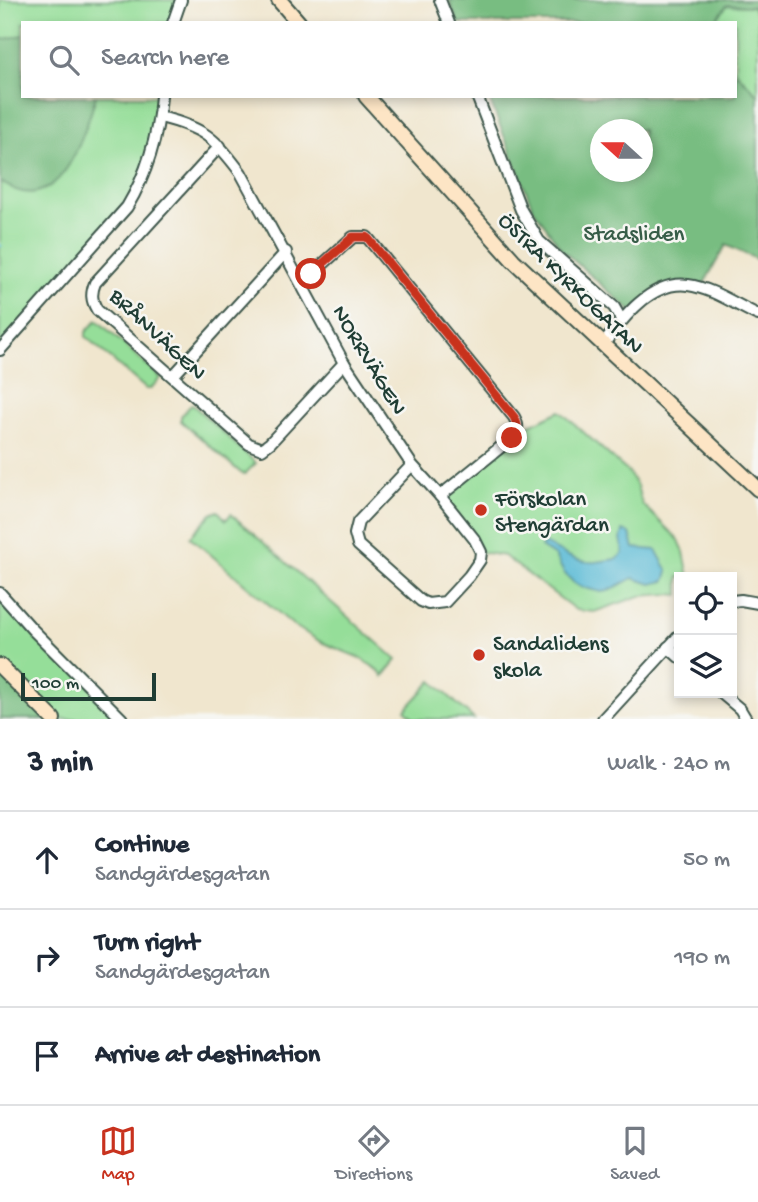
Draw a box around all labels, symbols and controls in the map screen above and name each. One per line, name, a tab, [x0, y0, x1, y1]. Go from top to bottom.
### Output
search box	[21, 21, 737, 98]
icon: search	[45, 41, 83, 79]
text: Search here	[101, 44, 229, 75]
north arrow	[590, 119, 653, 182]
street label: ÖSTRA KYRKOGATAN	[491, 208, 648, 361]
park label: Stadsliden	[583, 222, 685, 249]
route start	[295, 258, 326, 289]
street label: BRÅNVÄGEN	[102, 282, 211, 387]
street label: NORRVÄGEN	[325, 301, 411, 421]
route end	[496, 422, 527, 453]
place label: Förskolan Stengärdan	[494, 487, 609, 540]
marker: Förskolan Stengärdan	[473, 502, 489, 518]
map controls	[674, 572, 737, 698]
button: locate	[674, 572, 737, 635]
place label: Sandalidens skola	[493, 632, 609, 685]
button: layers	[674, 635, 737, 698]
marker: Sandalidens skola	[471, 647, 487, 663]
scale bar	[21, 670, 156, 702]
text: 100 m	[32, 673, 79, 696]
text: 3 min	[28, 747, 93, 782]
text: Walk · 240 m	[607, 751, 730, 778]
text: Continue	[95, 831, 189, 862]
icon: ahead	[28, 841, 66, 879]
text: 50 m	[683, 847, 730, 874]
text: Sandgärdesgatan	[95, 862, 270, 889]
text: Turn right	[95, 929, 199, 960]
icon: right	[28, 939, 66, 977]
text: 190 m	[674, 945, 730, 972]
text: Sandgärdesgatan	[95, 960, 270, 987]
icon: arrive	[28, 1037, 66, 1075]
text: Arrive at destination	[95, 1041, 320, 1072]
tab: Map	[99, 1122, 137, 1187]
tab: Directions	[335, 1122, 412, 1187]
tab: Saved	[610, 1122, 659, 1187]

